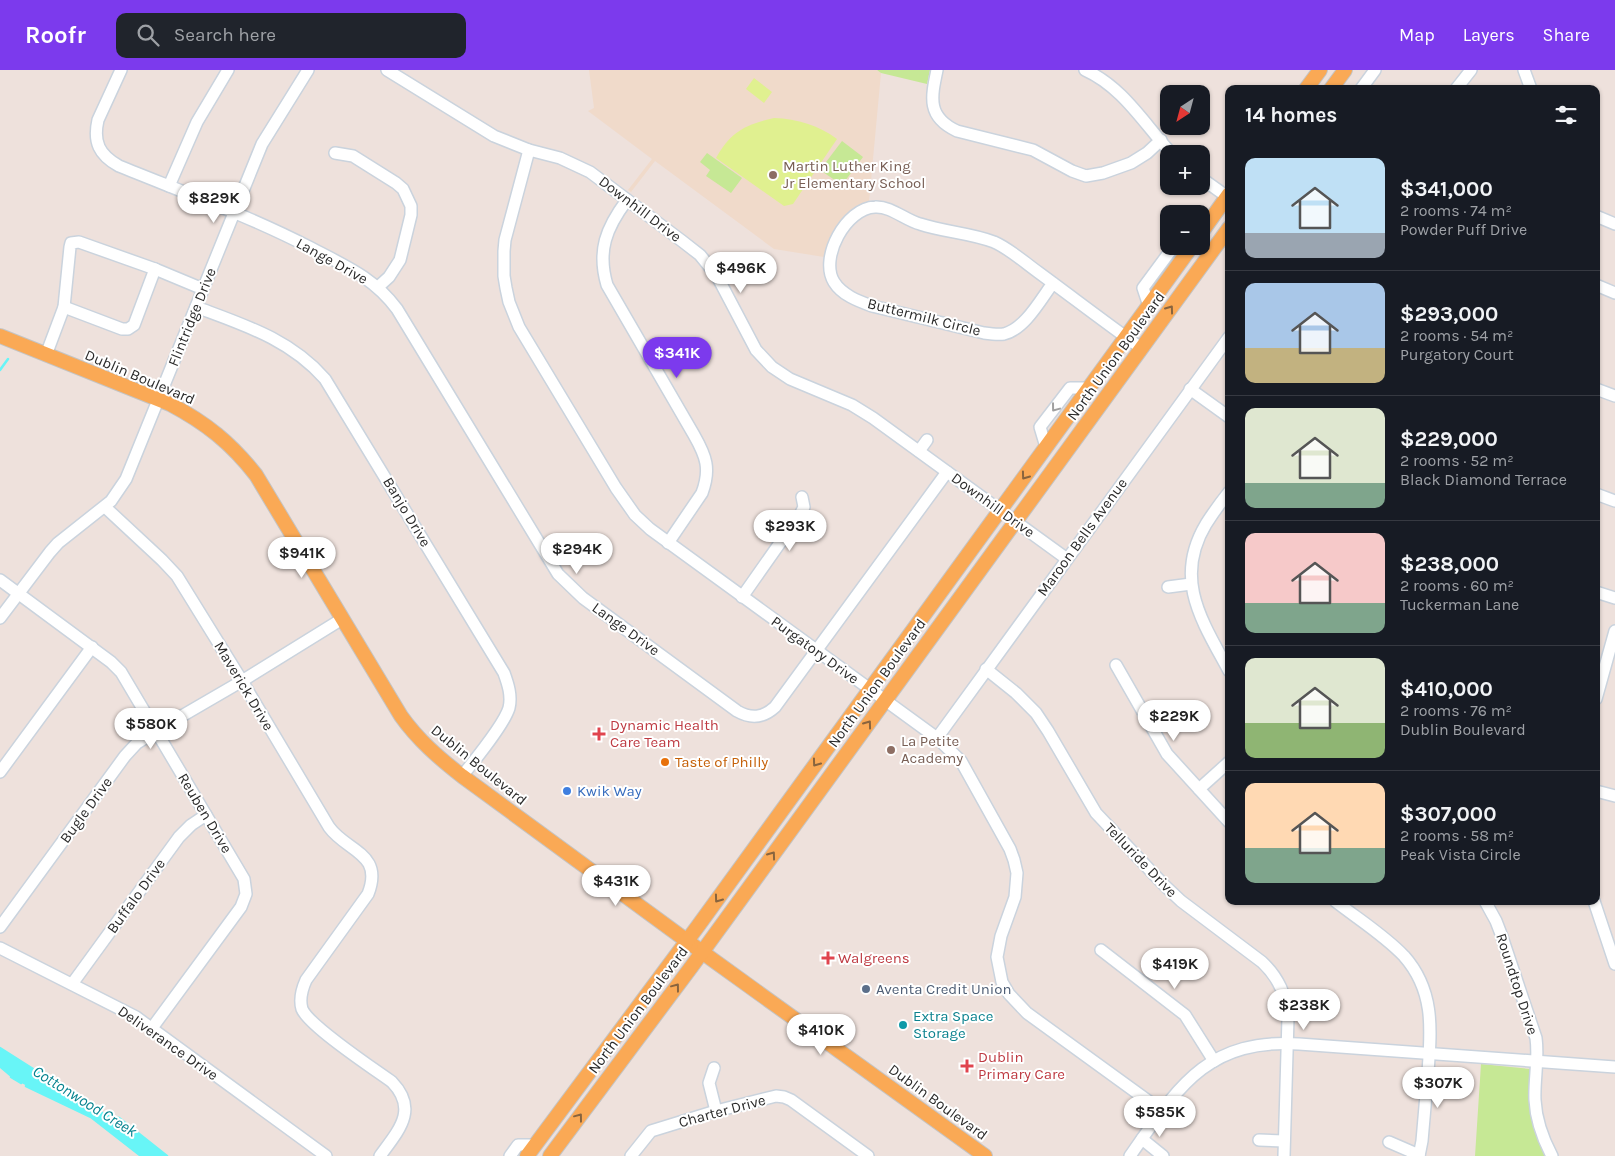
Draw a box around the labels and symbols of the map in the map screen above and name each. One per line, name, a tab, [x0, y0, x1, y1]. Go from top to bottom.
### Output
north arrow	[1160, 85, 1210, 135]
place label: Martin Luther King Jr Elementary School	[783, 157, 925, 192]
marker: Martin Luther King Jr Elementary School	[767, 169, 779, 181]
street label: Downhill Drive	[595, 172, 685, 246]
pin: $829K	[179, 182, 249, 224]
street label: Lange Drive	[293, 234, 371, 288]
pin: $496K	[706, 252, 776, 294]
street label: Flintridge Drive	[164, 265, 220, 369]
street label: North Union Boulevard	[1063, 288, 1169, 424]
street label: Buttermilk Circle	[865, 294, 983, 340]
one-way arrow	[1164, 305, 1173, 315]
pin: $341K	[642, 336, 712, 379]
street label: Dublin Boulevard	[82, 346, 198, 408]
one-way arrow	[1052, 402, 1060, 411]
street label: Downhill Drive	[948, 469, 1038, 541]
one-way arrow	[1022, 470, 1031, 480]
street label: Banjo Drive	[379, 474, 435, 550]
street label: Maroon Bells Avenue	[1033, 474, 1131, 600]
pin: $293K	[755, 510, 825, 552]
pin: $294K	[542, 532, 612, 575]
pin: $941K	[267, 536, 337, 579]
street label: Lange Drive	[589, 598, 663, 660]
street label: Purgatory Drive	[768, 612, 862, 688]
street label: North Union Boulevard	[824, 615, 930, 751]
street label: Maverick Drive	[210, 638, 278, 734]
pin: $229K	[1139, 700, 1209, 742]
pin: $580K	[116, 708, 186, 750]
place label: Dynamic Health Care Team	[610, 716, 719, 751]
one-way arrow	[862, 720, 871, 730]
street label: Dublin Boulevard	[428, 721, 530, 809]
marker: Dynamic Health Care Team	[592, 727, 606, 741]
place label: La Petite Academy	[901, 732, 963, 767]
marker: La Petite Academy	[885, 744, 897, 756]
place label: Taste of Philly	[675, 753, 768, 771]
marker: Taste of Philly	[659, 756, 671, 768]
one-way arrow	[813, 757, 822, 767]
street label: Reuben Drive	[174, 770, 236, 856]
street label: Bugle Drive	[56, 773, 116, 847]
place label: Kwik Way	[577, 782, 642, 800]
marker: Kwik Way	[561, 785, 573, 797]
street label: Telluride Drive	[1101, 819, 1181, 901]
one-way arrow	[766, 851, 775, 861]
street label: Buffalo Drive	[103, 855, 169, 937]
pin: $431K	[581, 864, 651, 907]
one-way arrow	[715, 893, 724, 902]
street label: Roundtop Drive	[1492, 931, 1542, 1037]
street label: North Union Boulevard	[584, 943, 692, 1077]
pin: $419K	[1140, 948, 1210, 990]
place label: Walgreens	[838, 949, 910, 967]
marker: Walgreens	[822, 952, 834, 964]
place label: Aventa Credit Union	[876, 980, 1012, 998]
marker: Aventa Credit Union	[860, 983, 872, 995]
one-way arrow	[671, 984, 679, 993]
pin: $238K	[1269, 988, 1339, 1031]
street label: Deliverance Drive	[114, 1002, 222, 1084]
place label: Extra Space Storage	[913, 1007, 994, 1042]
pin: $410K	[786, 1014, 856, 1056]
marker: Extra Space Storage	[897, 1019, 909, 1031]
place label: Dublin Primary Care	[978, 1048, 1065, 1083]
marker: Dublin Primary Care	[960, 1059, 974, 1073]
street label: Dublin Boulevard	[885, 1060, 991, 1144]
water label: Cottonwood Creek	[29, 1061, 141, 1141]
pin: $307K	[1403, 1066, 1473, 1109]
street label: Charter Drive	[677, 1091, 767, 1131]
pin: $585K	[1125, 1096, 1195, 1138]
one-way arrow	[573, 1113, 582, 1123]

